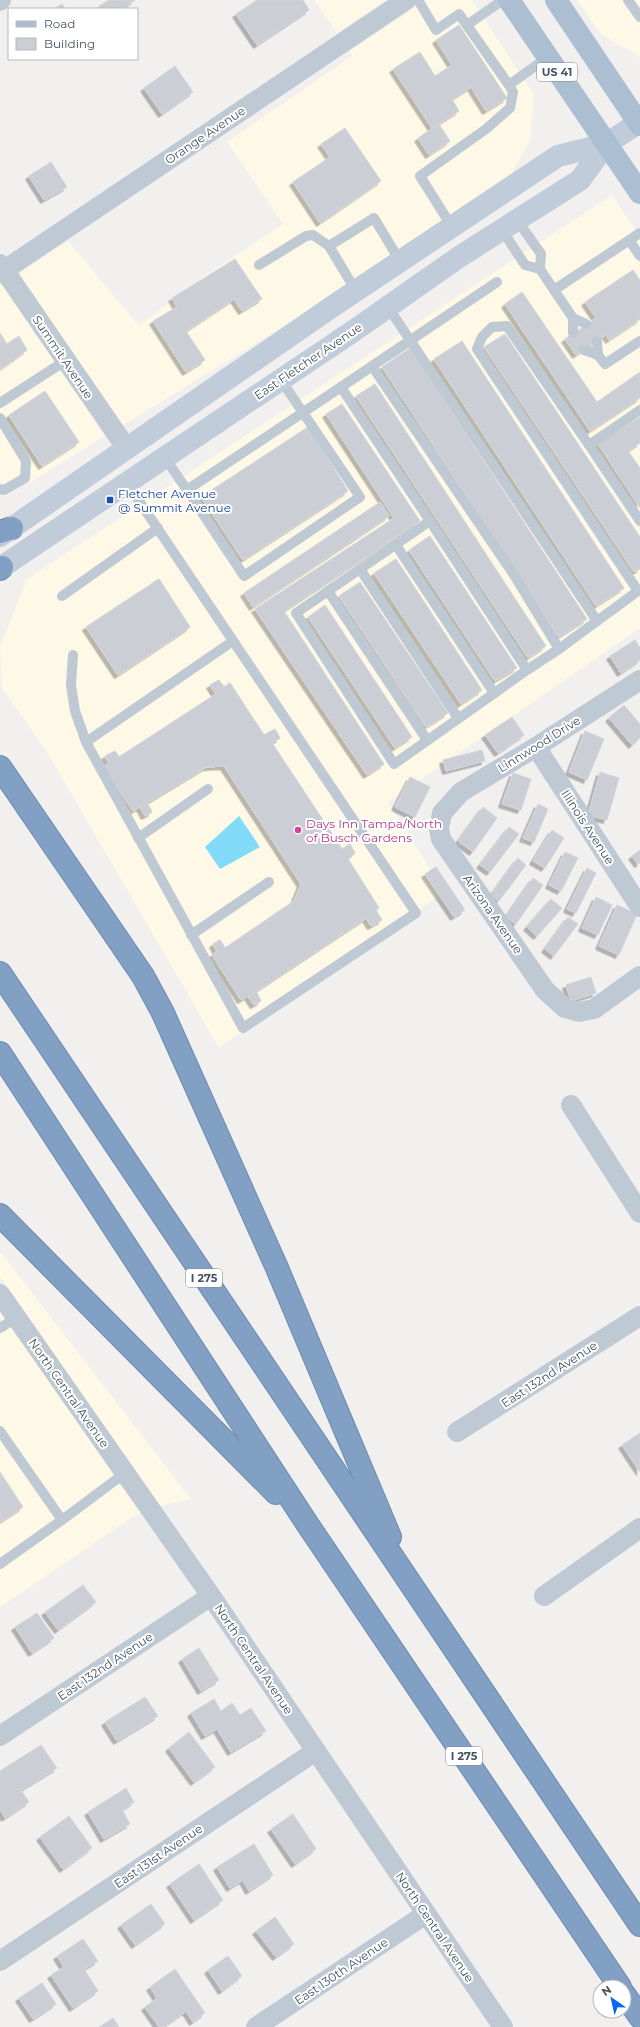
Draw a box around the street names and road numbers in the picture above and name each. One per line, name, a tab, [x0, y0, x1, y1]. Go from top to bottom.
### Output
road number: US 41	[537, 63, 577, 81]
street label: Orange Avenue	[162, 103, 248, 167]
street label: Summit Avenue	[30, 312, 96, 402]
street label: East Fletcher Avenue	[251, 319, 365, 403]
street label: Linnwood Drive	[495, 713, 583, 775]
street label: Illinois Avenue	[558, 787, 618, 867]
street label: Arizona Avenue	[460, 871, 526, 957]
road number: I 275	[186, 1269, 222, 1287]
street label: North Central Avenue	[26, 1335, 112, 1451]
street label: East 132nd Avenue	[498, 1337, 600, 1411]
street label: North Central Avenue	[211, 1601, 297, 1717]
street label: East 132nd Avenue	[55, 1629, 155, 1703]
road number: I 275	[446, 1747, 482, 1765]
street label: East 131st Avenue	[111, 1821, 205, 1891]
street label: North Central Avenue	[392, 1869, 478, 1985]
street label: East 130th Avenue	[291, 1934, 391, 2008]

